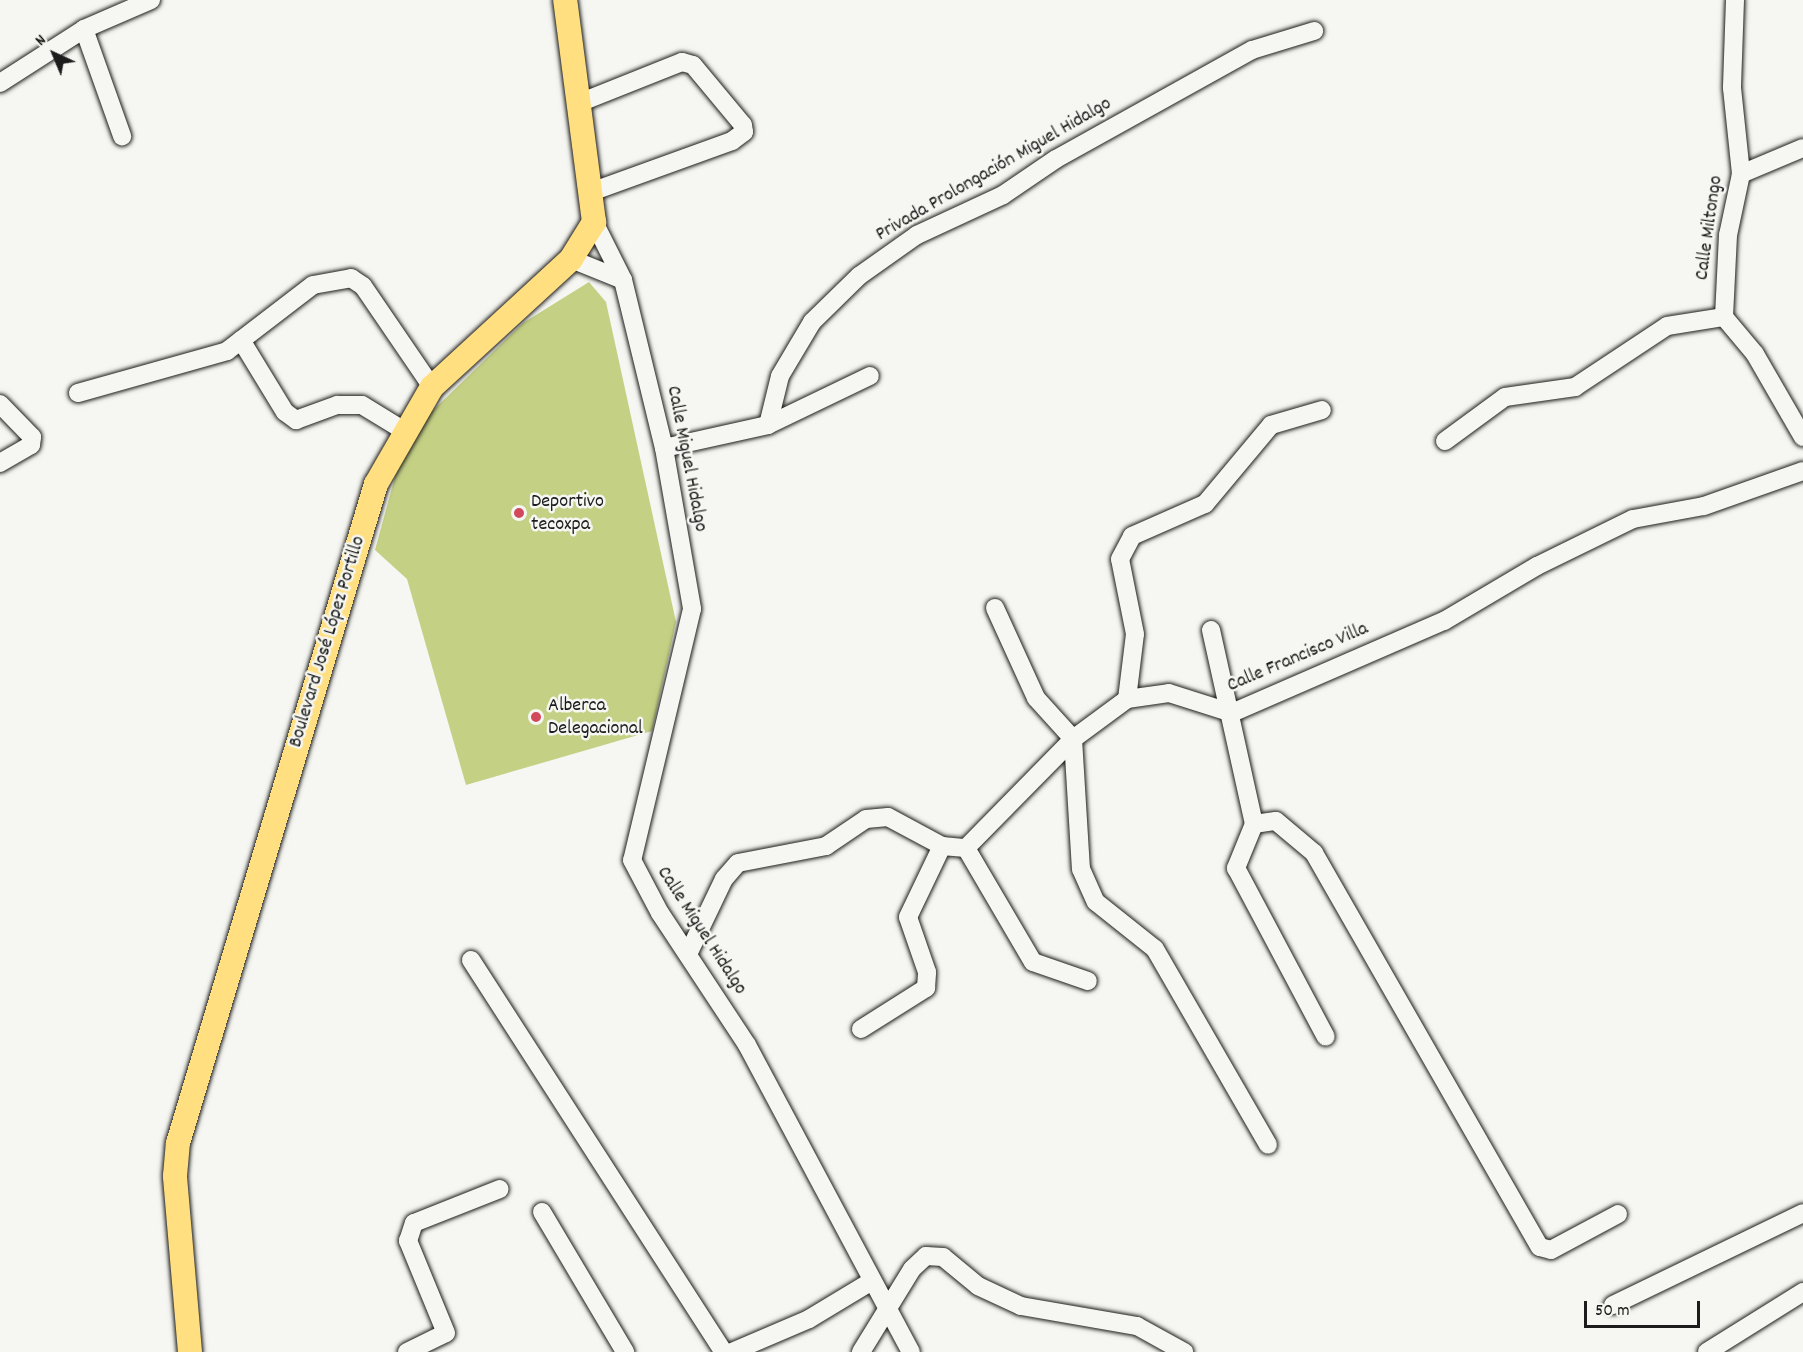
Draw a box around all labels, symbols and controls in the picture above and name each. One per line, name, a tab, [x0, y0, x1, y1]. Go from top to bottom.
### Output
north arrow	[24, 24, 84, 84]
text: N	[30, 30, 52, 52]
street label: Privada Prolongación Miguel Hidalgo	[872, 93, 1116, 247]
street label: Calle Miltongo	[1691, 174, 1729, 282]
street label: Calle Miguel Hidalgo	[660, 384, 712, 534]
place label: Deportivo tecoxpa	[531, 490, 604, 537]
marker: Deportivo tecoxpa	[512, 506, 526, 520]
street label: Boulevard José López Portillo	[284, 533, 372, 751]
street label: Calle Francisco Villa	[1224, 617, 1372, 699]
place label: Alberca Delegacional	[548, 694, 643, 741]
marker: Alberca Delegacional	[529, 710, 543, 724]
street label: Calle Miguel Hidalgo	[651, 862, 751, 1000]
scale bar	[1587, 1289, 1702, 1327]
text: 50 m	[1595, 1299, 1630, 1324]

